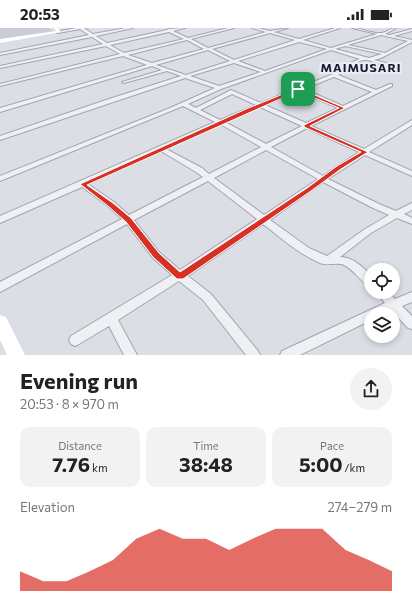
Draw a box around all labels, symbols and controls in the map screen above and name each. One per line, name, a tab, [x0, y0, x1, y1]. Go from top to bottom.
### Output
text: 20:53	[20, 5, 60, 23]
district label: MAIMUSARI	[320, 60, 402, 74]
pin	[281, 72, 315, 106]
icon: arrive	[287, 78, 309, 100]
map controls	[364, 263, 400, 343]
button: locate	[364, 263, 400, 299]
button: layers	[364, 307, 400, 343]
text: Evening run	[20, 367, 138, 394]
button: share	[350, 368, 392, 410]
text: 20:53 · 8 × 970 m	[20, 396, 119, 412]
text: Distance	[58, 439, 102, 452]
text: Time	[193, 439, 219, 452]
text: Pace	[320, 439, 344, 452]
text: 7.76	[52, 452, 90, 476]
text: 38:48	[179, 452, 233, 476]
text: 5:00	[299, 452, 342, 476]
text: km	[90, 461, 108, 474]
text: /km	[342, 461, 365, 474]
text: Elevation	[20, 499, 75, 515]
text: 274–279 m	[328, 499, 392, 515]

